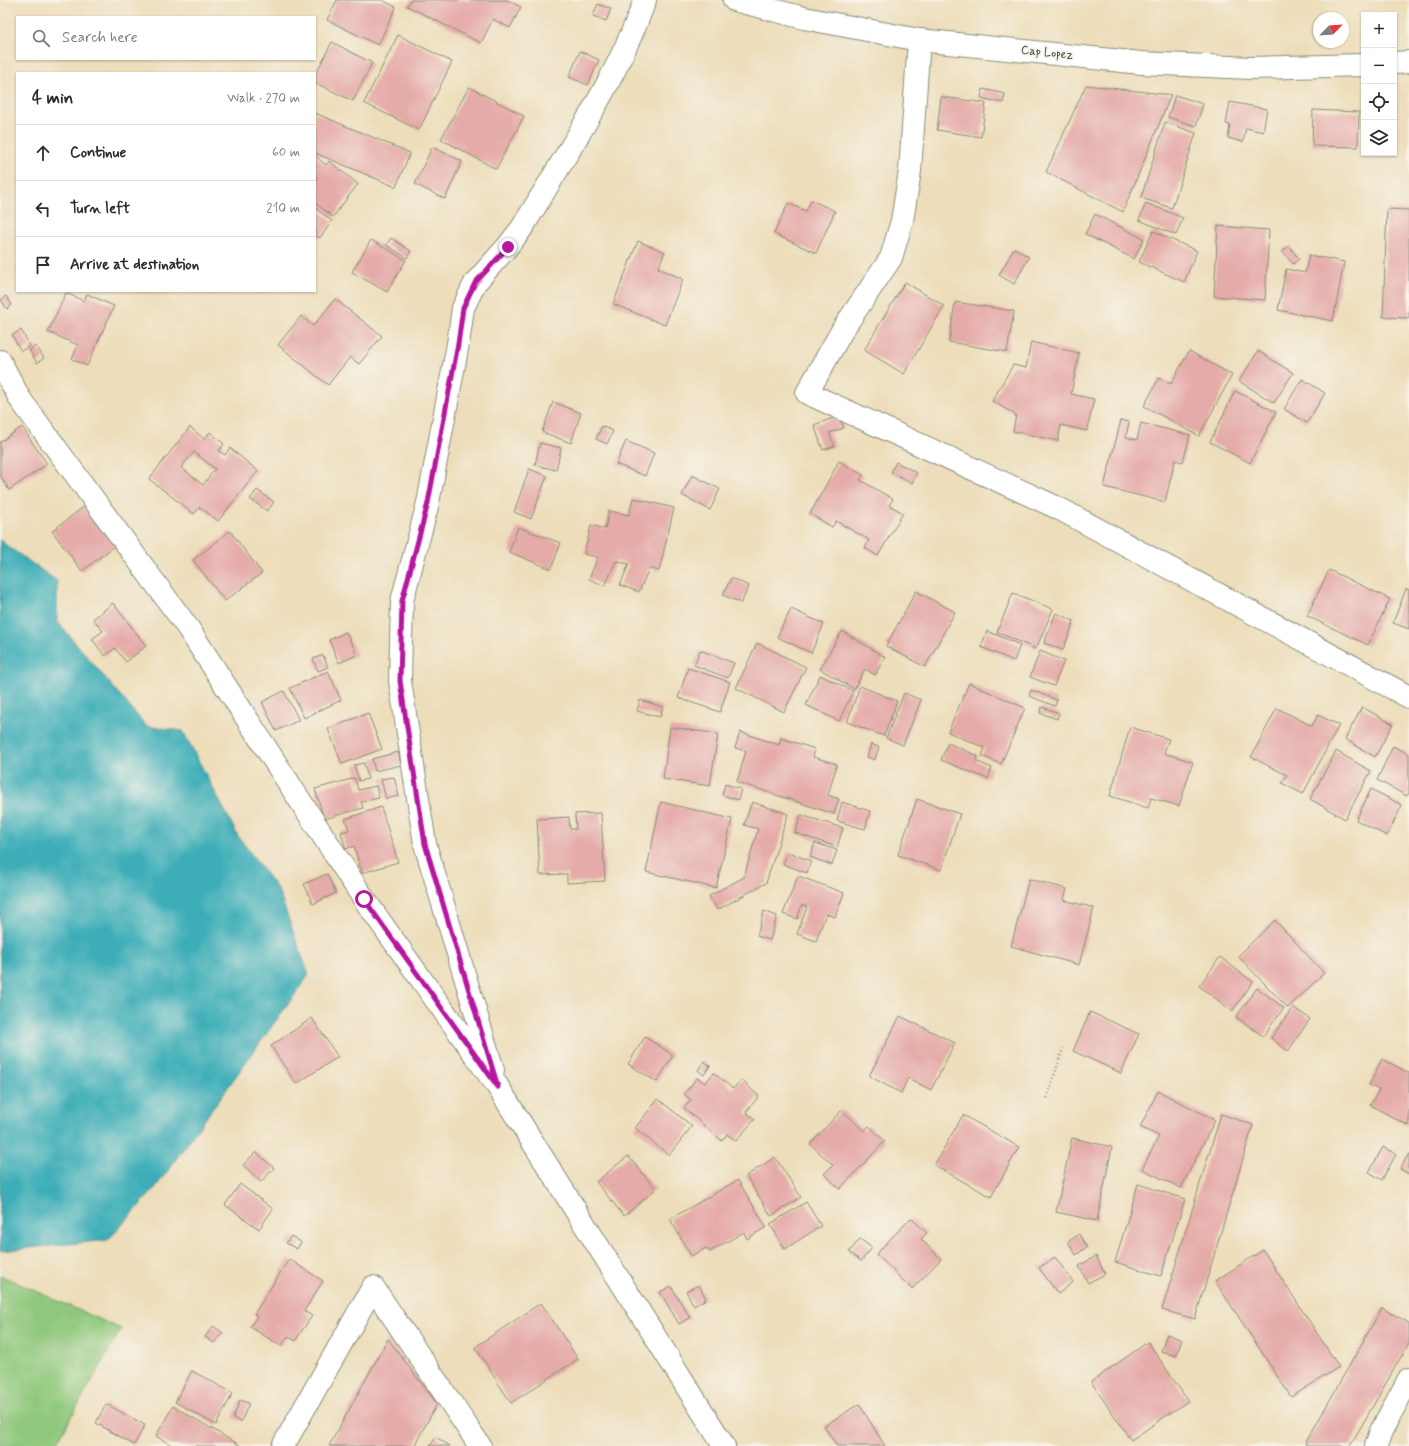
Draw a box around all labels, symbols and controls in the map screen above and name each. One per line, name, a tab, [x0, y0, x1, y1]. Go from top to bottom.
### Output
north arrow	[1313, 12, 1349, 48]
map controls	[1361, 12, 1397, 156]
button: +	[1361, 12, 1397, 48]
search box	[16, 16, 316, 60]
icon: search	[30, 27, 52, 49]
text: Search here	[62, 28, 138, 48]
street label: Cap Lopez	[1020, 42, 1074, 64]
button: −	[1361, 48, 1397, 84]
button: locate	[1361, 84, 1397, 120]
text: 4 min	[32, 87, 73, 109]
text: Walk · 270 m	[227, 90, 300, 107]
button: layers	[1361, 120, 1397, 156]
icon: ahead	[32, 142, 54, 164]
text: Continue	[70, 143, 126, 163]
text: 60 m	[272, 144, 300, 161]
icon: left	[32, 198, 54, 220]
text: Turn left	[70, 199, 130, 219]
text: 210 m	[266, 200, 300, 217]
route end	[499, 238, 517, 256]
icon: arrive	[32, 254, 54, 276]
text: Arrive at destination	[70, 255, 199, 275]
route start	[355, 890, 373, 908]

